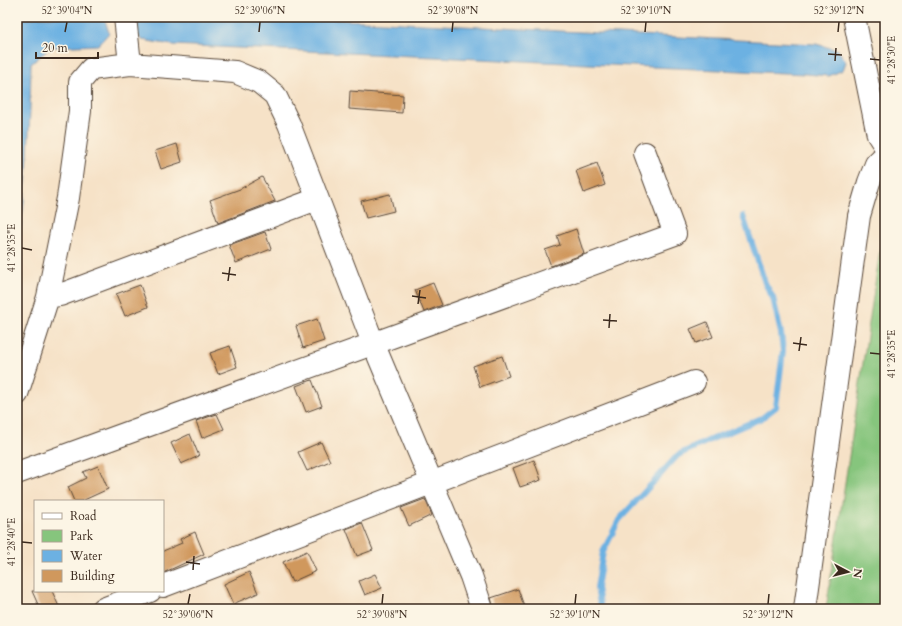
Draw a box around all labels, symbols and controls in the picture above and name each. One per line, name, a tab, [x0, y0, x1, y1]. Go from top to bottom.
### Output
text: 52°39'04"N	[42, 4, 93, 18]
text: 52°39'06"N	[235, 4, 286, 18]
text: 52°39'08"N	[428, 4, 479, 18]
text: 52°39'10"N	[621, 4, 672, 18]
text: 52°39'12"N	[814, 4, 865, 18]
scale bar	[36, 34, 98, 60]
text: 41°28'30"E	[885, 36, 899, 84]
text: 20 m	[42, 40, 69, 56]
text: 41°28'35"E	[5, 224, 19, 272]
text: 41°28'35"E	[885, 330, 899, 378]
legend	[34, 500, 164, 592]
text: Road	[70, 508, 97, 524]
text: 41°28'40"E	[5, 518, 19, 566]
text: Park	[70, 528, 94, 544]
text: Water	[69, 548, 103, 564]
north arrow	[828, 552, 868, 592]
text: Building	[70, 568, 115, 584]
text: N	[849, 568, 865, 579]
text: 52°39'06"N	[163, 608, 214, 622]
text: 52°39'08"N	[357, 608, 408, 622]
text: 52°39'10"N	[550, 608, 601, 622]
text: 52°39'12"N	[743, 608, 794, 622]

